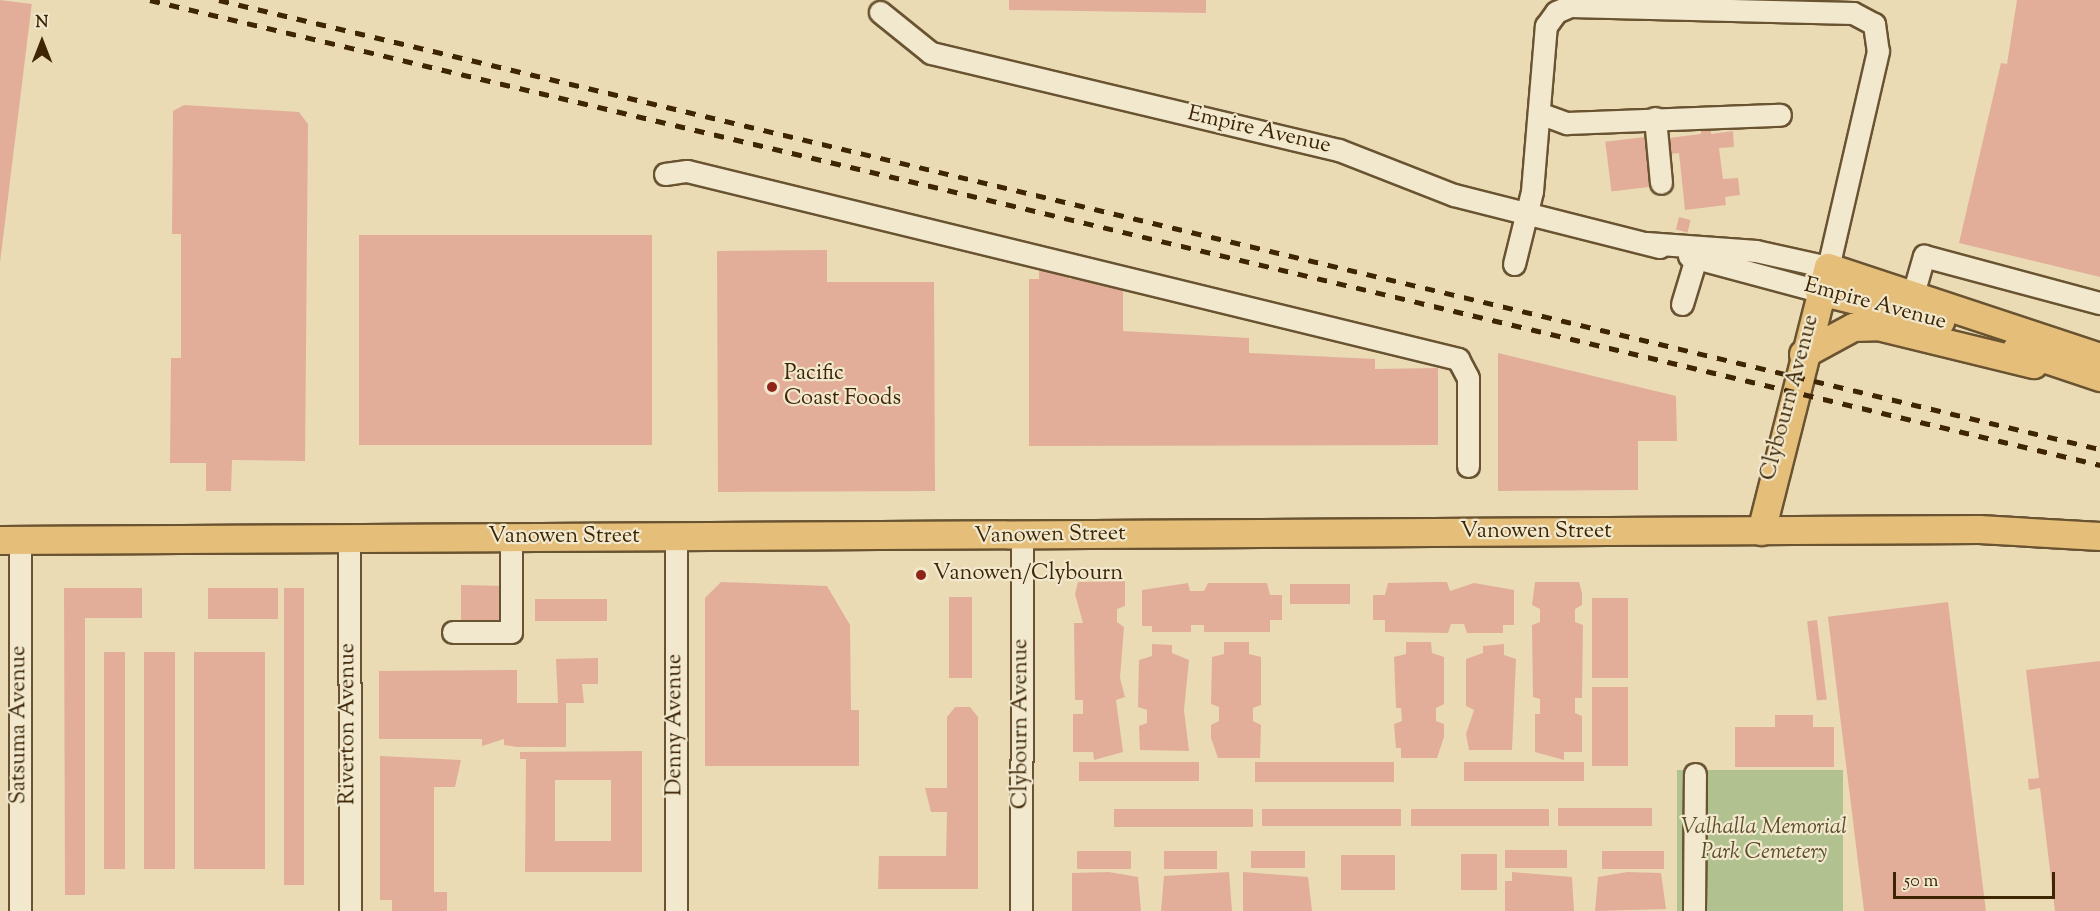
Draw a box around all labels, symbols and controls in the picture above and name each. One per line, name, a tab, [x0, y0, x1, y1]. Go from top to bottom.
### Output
north arrow	[12, 12, 72, 72]
text: N	[36, 12, 48, 35]
street label: Empire Avenue	[1185, 102, 1333, 160]
street label: Empire Avenue	[1801, 273, 1949, 337]
street label: Clybourn Avenue	[1756, 312, 1826, 484]
place label: Pacific Coast Foods	[784, 361, 901, 412]
marker: Pacific Coast Foods	[765, 380, 779, 394]
street label: Vanowen Street	[1460, 520, 1612, 546]
street label: Vanowen Street	[974, 521, 1126, 551]
street label: Vanowen Street	[488, 525, 640, 551]
place label: Vanowen/Clybourn	[933, 562, 1123, 588]
marker: Vanowen/Clybourn	[914, 568, 928, 582]
street label: Clybourn Avenue	[1009, 639, 1035, 809]
street label: Riverton Avenue	[336, 643, 362, 805]
street label: Satsuma Avenue	[7, 646, 33, 804]
street label: Denny Avenue	[663, 654, 689, 796]
park label: Valhalla Memorial Park Cemetery	[1681, 815, 1847, 866]
scale bar	[1896, 860, 2058, 898]
text: 50 m	[1904, 869, 1938, 895]

